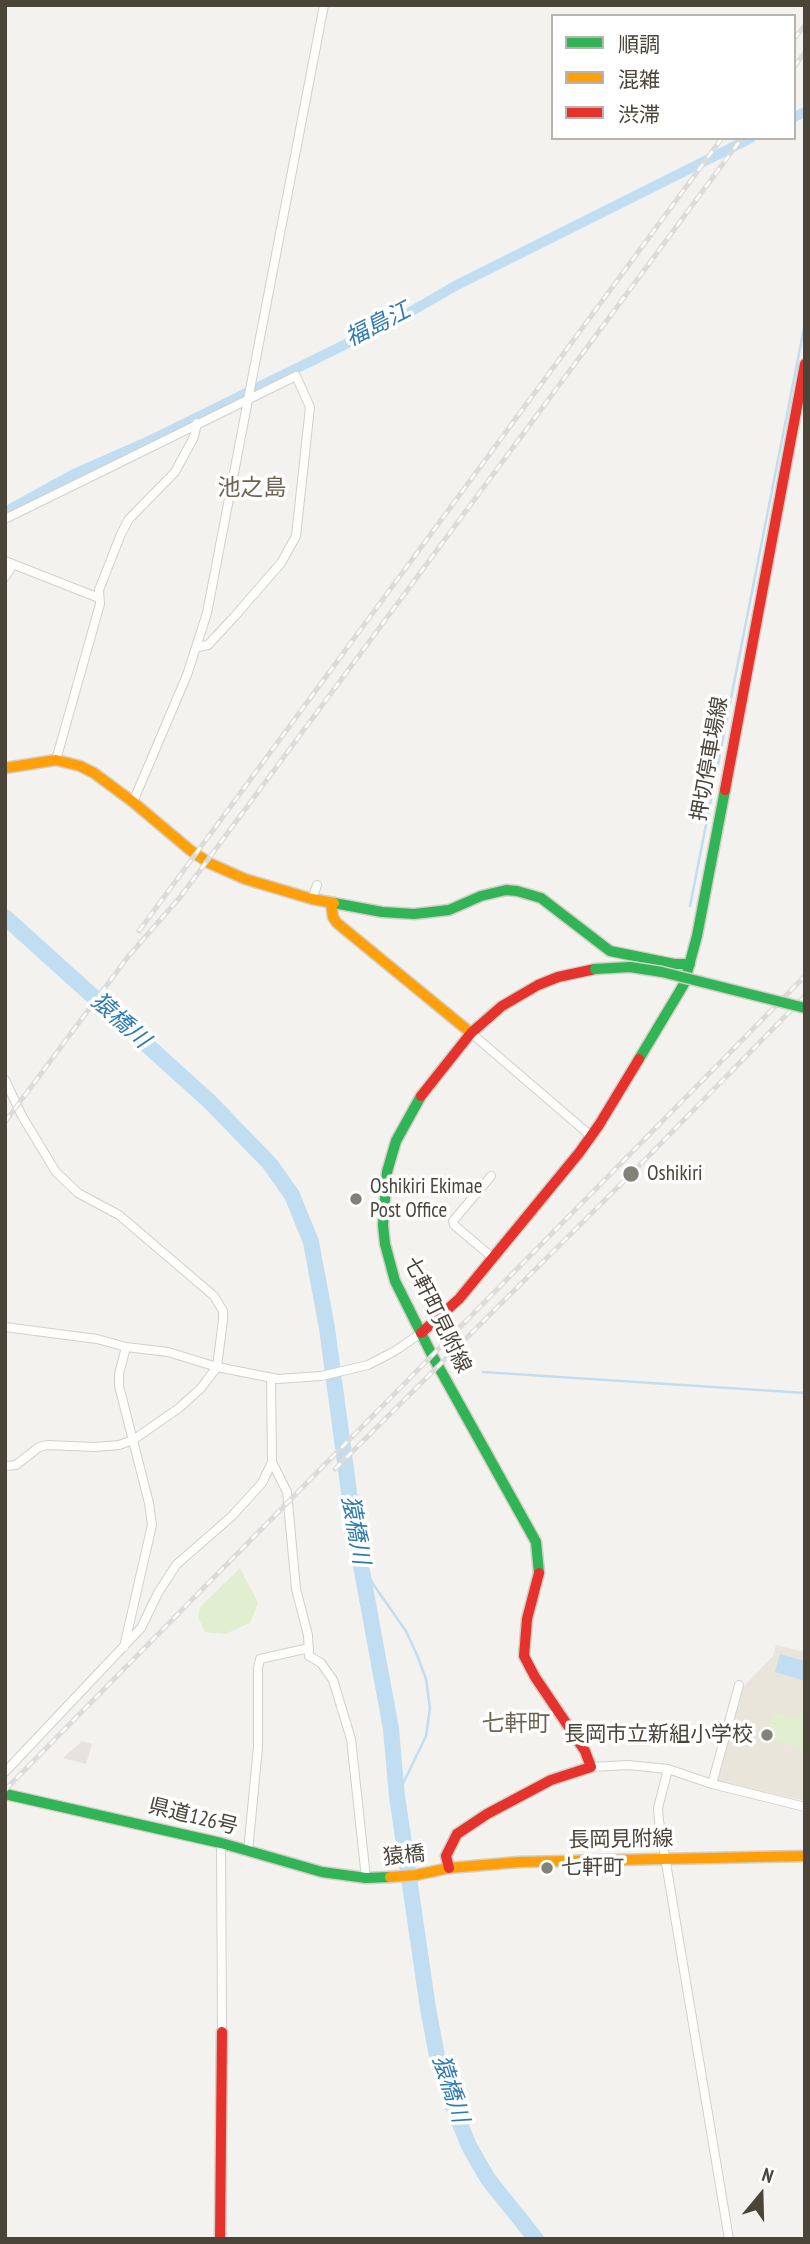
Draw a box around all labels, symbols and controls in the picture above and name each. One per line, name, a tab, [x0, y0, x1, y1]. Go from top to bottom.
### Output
legend	[551, 14, 796, 140]
text: 順調	[618, 31, 660, 58]
text: 混雑	[618, 66, 660, 93]
text: 渋滞	[618, 101, 660, 128]
water label: 福島江	[341, 297, 415, 353]
district label: 池之島	[218, 474, 286, 502]
street label: 押切停車場線	[687, 695, 733, 823]
water label: 猿橋川	[85, 988, 155, 1054]
place label: Oshikiri	[647, 1161, 702, 1187]
marker: Oshikiri	[621, 1164, 641, 1184]
place label: Oshikiri Ekimae Post Office	[370, 1174, 482, 1224]
marker: Oshikiri Ekimae Post Office	[348, 1191, 364, 1207]
street label: 七軒町見附線	[398, 1253, 476, 1377]
water label: 猿橋川	[335, 1494, 375, 1566]
district label: 七軒町	[482, 1710, 550, 1738]
place label: 長岡市立新組小学校	[564, 1722, 753, 1748]
marker: 長岡市立新組小学校	[759, 1727, 775, 1743]
street label: 県道126号	[146, 1794, 240, 1840]
street label: 長岡見附線	[568, 1826, 674, 1854]
street label: 猿橋	[382, 1841, 426, 1871]
place label: 七軒町	[561, 1855, 624, 1881]
marker: 七軒町	[539, 1860, 555, 1876]
water label: 猿橋川	[426, 2052, 474, 2126]
north arrow	[726, 2160, 796, 2230]
text: N	[759, 2162, 777, 2188]

